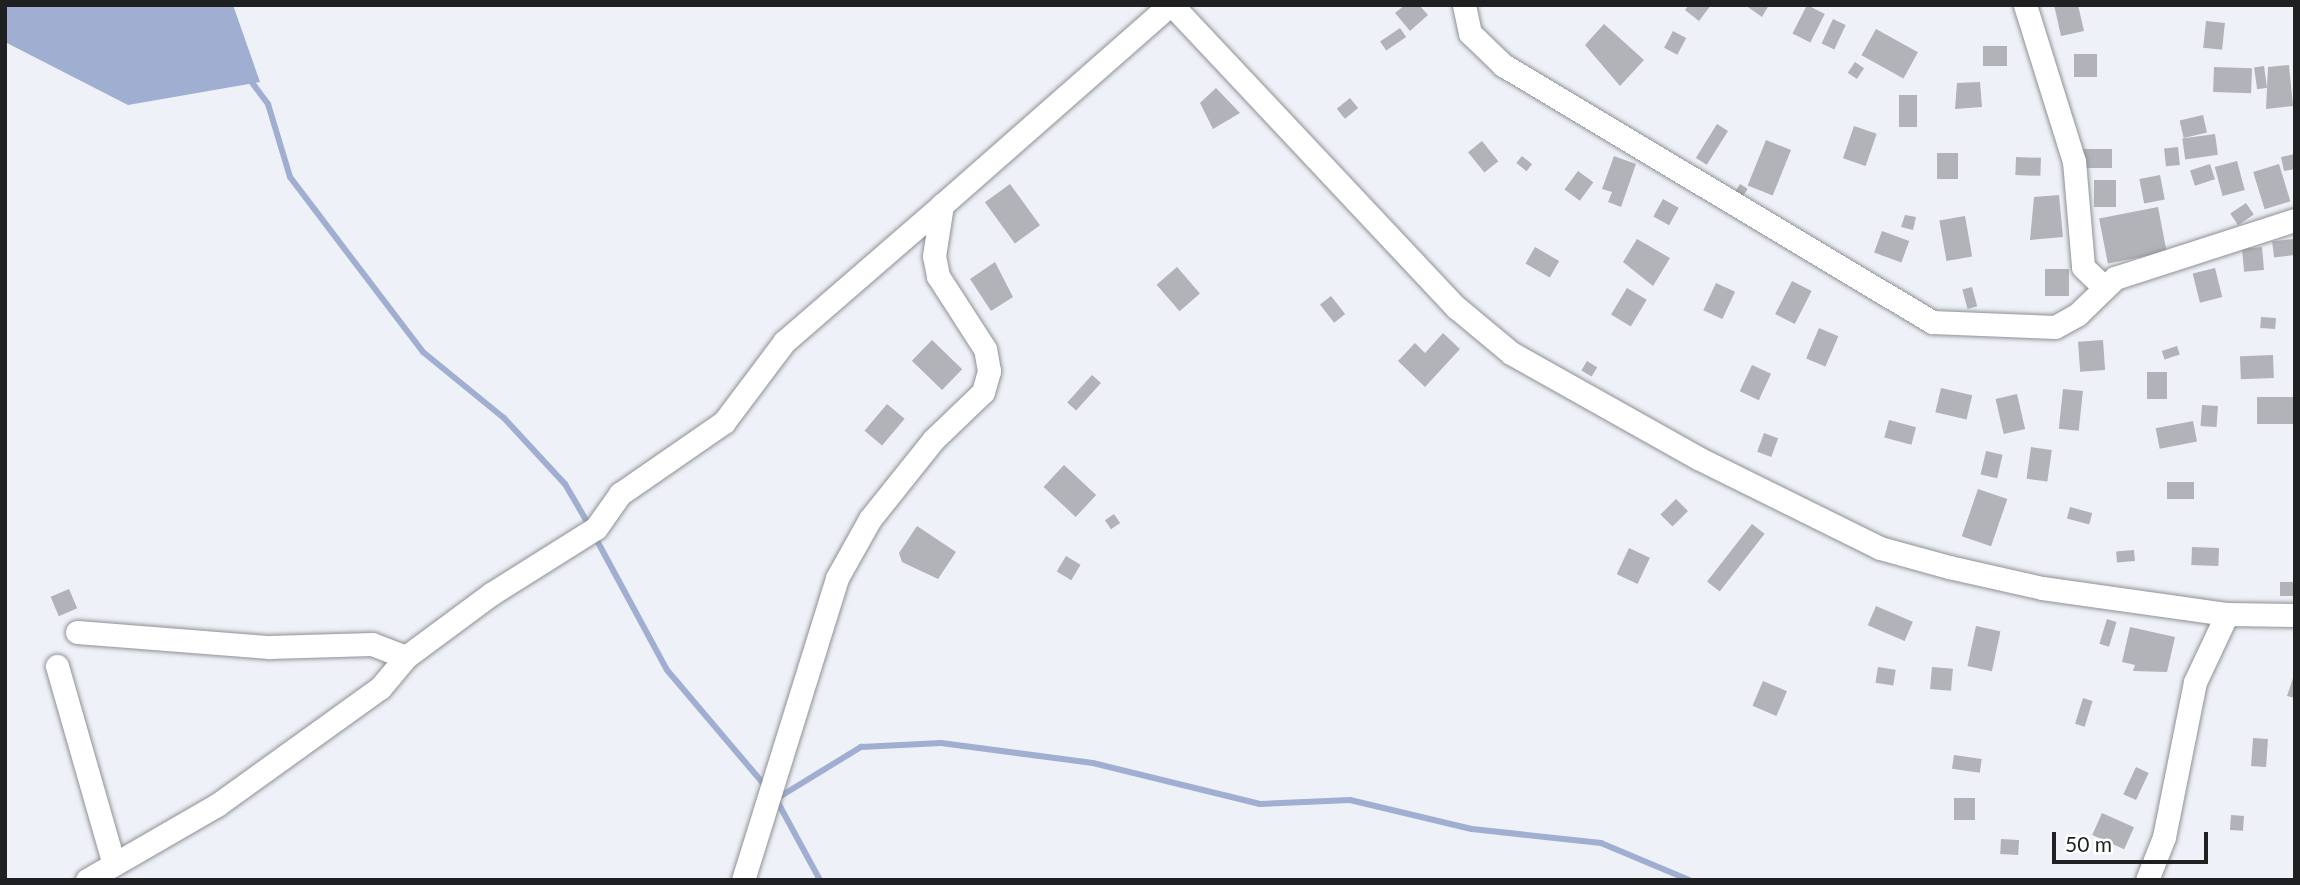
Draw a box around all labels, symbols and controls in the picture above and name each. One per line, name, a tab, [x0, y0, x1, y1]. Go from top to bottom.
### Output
scale bar	[2055, 818, 2211, 862]
text: 50 m	[2065, 831, 2112, 856]

